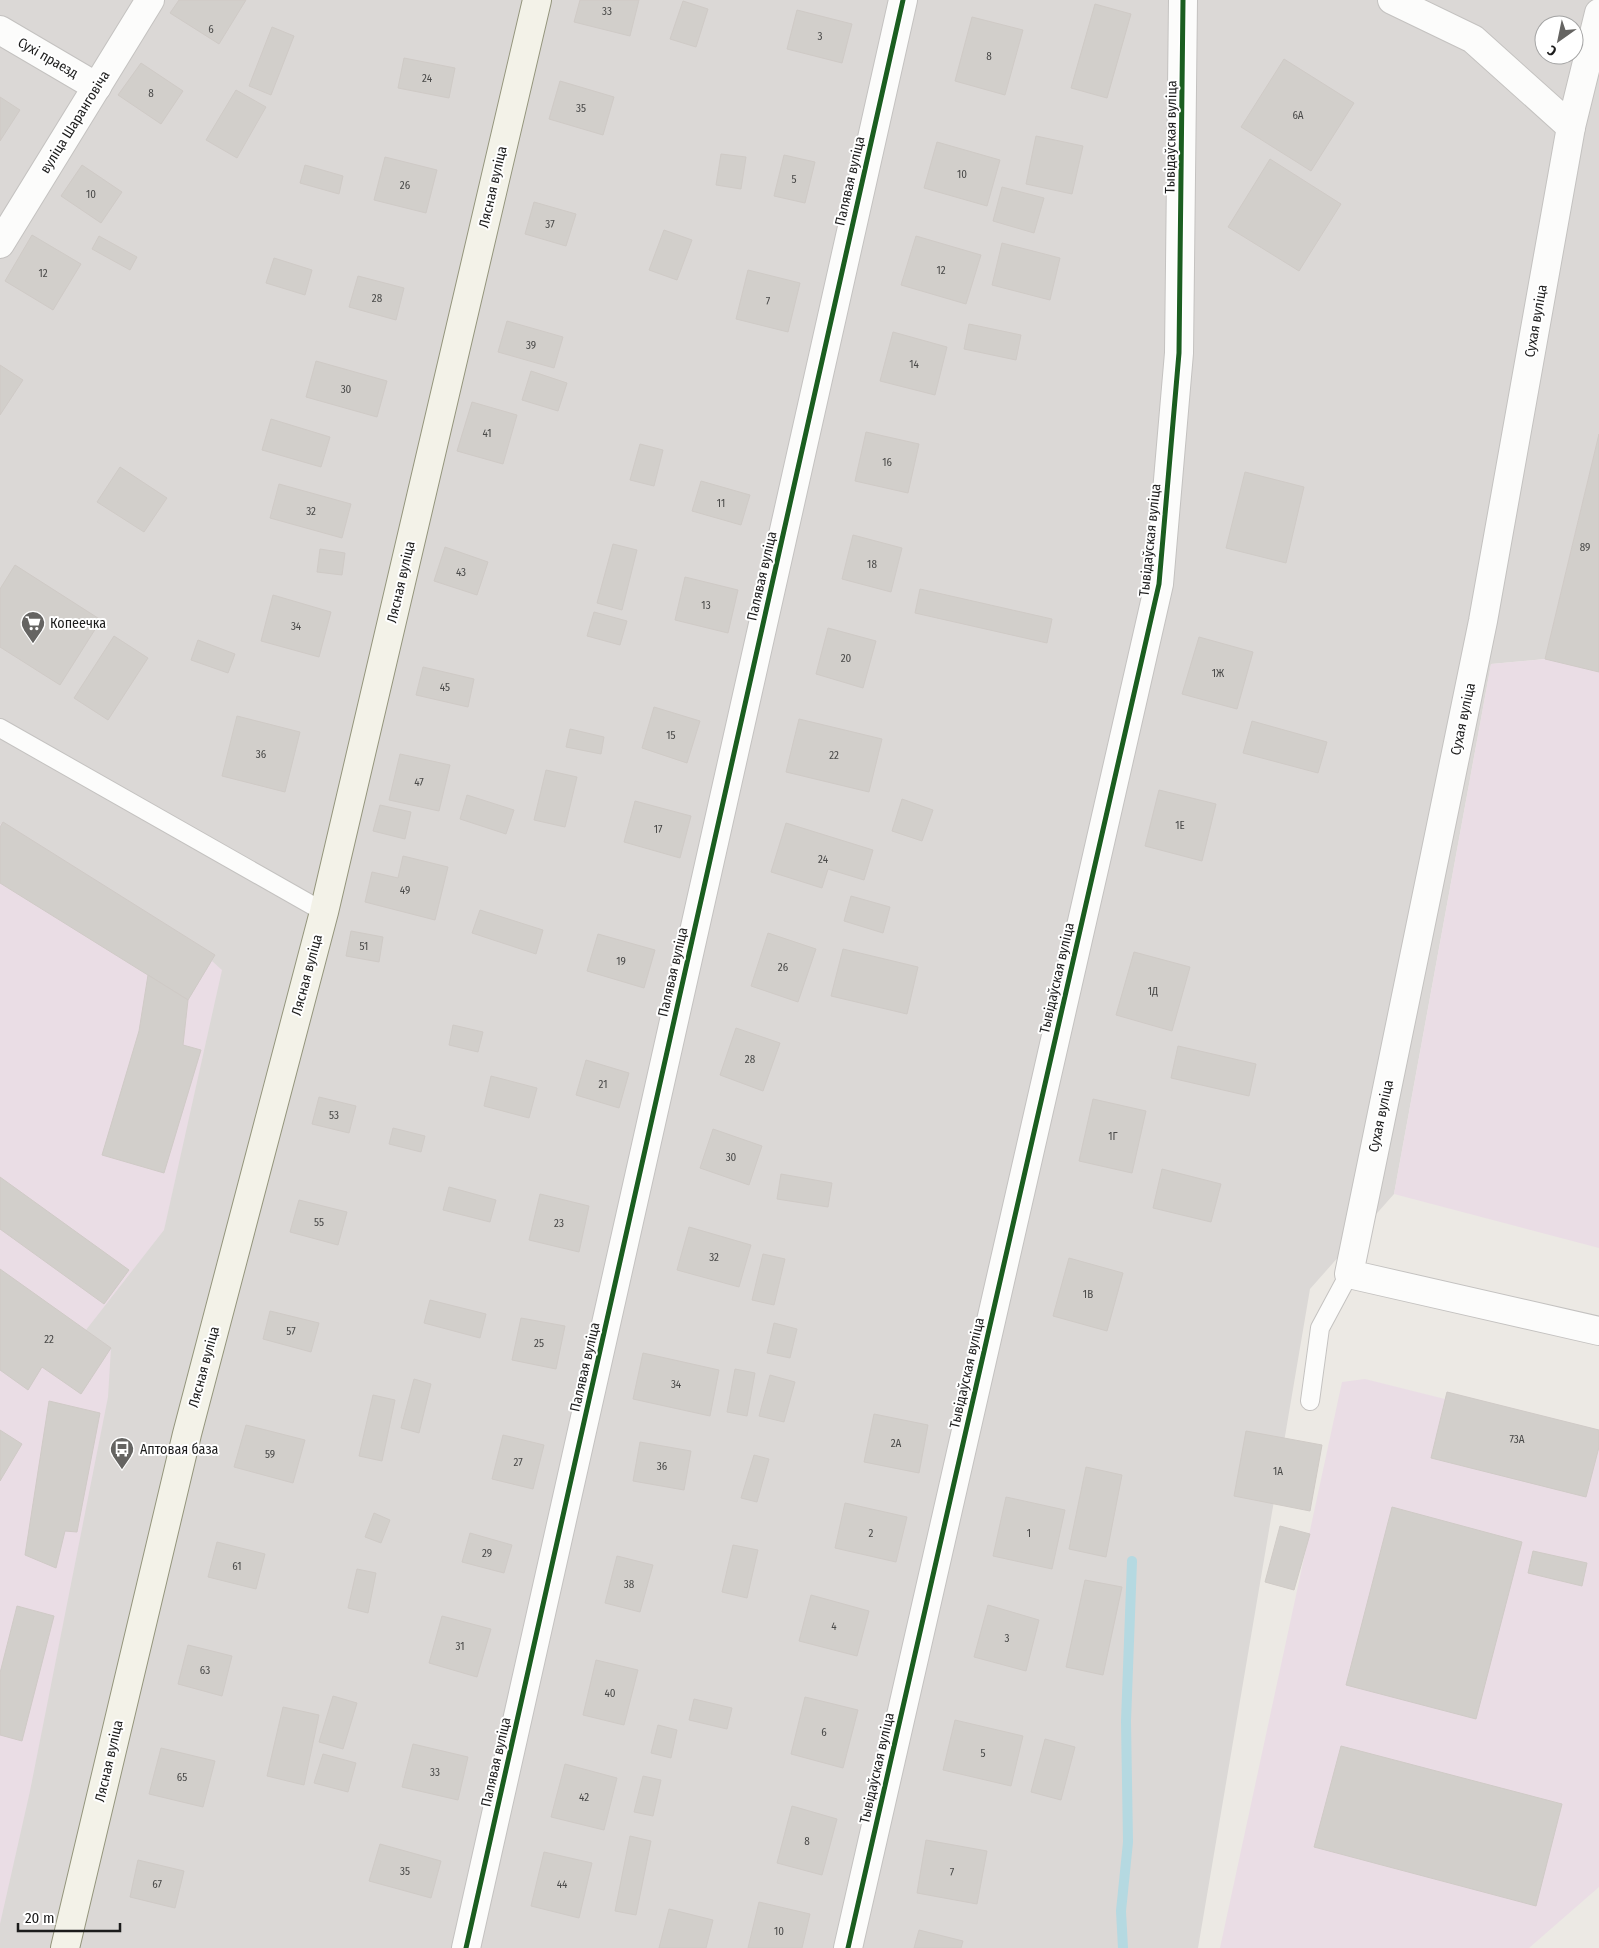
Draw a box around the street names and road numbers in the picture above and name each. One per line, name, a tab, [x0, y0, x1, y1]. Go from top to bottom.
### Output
street label: Сухі праезд	[15, 34, 81, 82]
street label: вуліца Шаранговіча	[37, 67, 114, 177]
street label: Тывідаўская вуліца	[1162, 80, 1180, 194]
street label: Палявая вуліца	[831, 134, 869, 227]
street label: Лясная вуліца	[475, 144, 511, 230]
street label: Сухая вуліца	[1521, 283, 1551, 359]
street label: Тывідаўская вуліца	[1136, 483, 1164, 597]
street label: Палявая вуліца	[743, 529, 781, 622]
street label: Лясная вуліца	[383, 539, 419, 625]
street label: Сухая вуліца	[1447, 681, 1479, 757]
street label: Тывідаўская вуліца	[1036, 921, 1078, 1035]
street label: Палявая вуліца	[654, 925, 692, 1018]
street label: Лясная вуліца	[288, 932, 326, 1018]
street label: Сухая вуліца	[1365, 1078, 1397, 1154]
street label: Тывідаўская вуліца	[946, 1316, 988, 1430]
street label: Палявая вуліца	[566, 1320, 604, 1413]
street label: Лясная вуліца	[185, 1324, 223, 1410]
street label: Тывідаўская вуліца	[856, 1711, 898, 1825]
street label: Палявая вуліца	[477, 1715, 515, 1808]
street label: Лясная вуліца	[91, 1718, 127, 1804]

